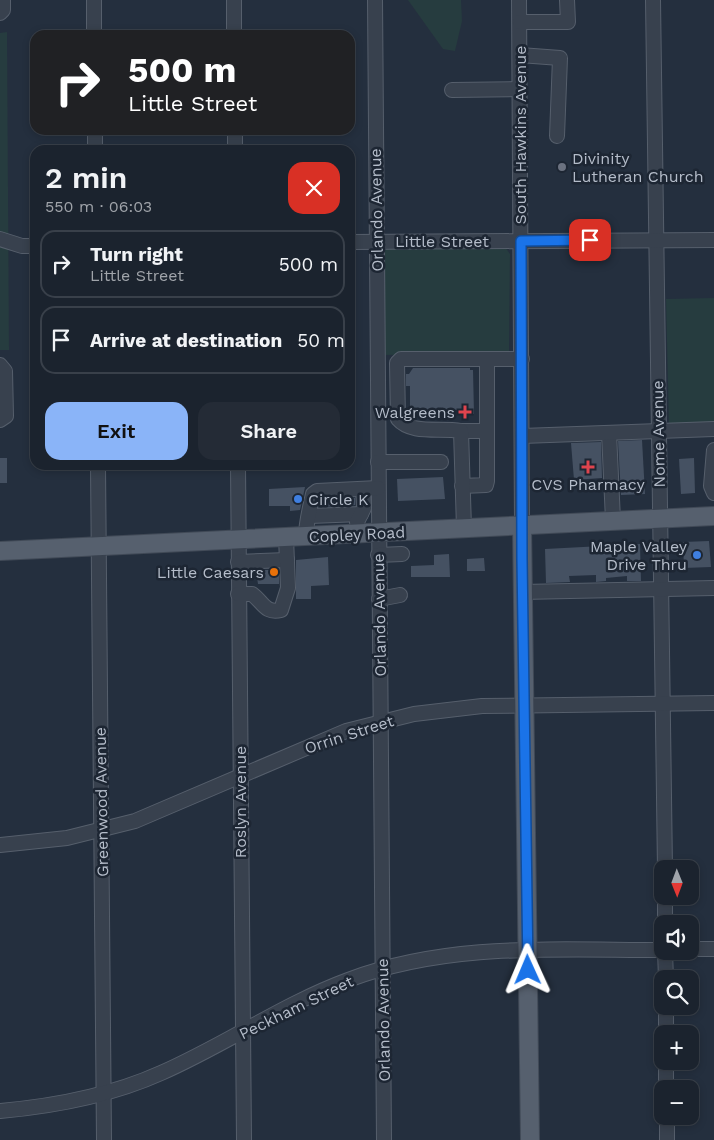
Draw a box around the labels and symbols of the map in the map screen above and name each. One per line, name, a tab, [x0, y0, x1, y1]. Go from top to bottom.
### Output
street label: South Hawkins Avenue	[511, 46, 530, 224]
street label: Orlando Avenue	[366, 148, 387, 272]
place label: Divinity Lutheran Church	[572, 149, 704, 186]
marker: Divinity Lutheran Church	[556, 161, 568, 173]
pin	[569, 219, 611, 261]
street label: Little Street	[395, 232, 489, 251]
street label: Nome Avenue	[648, 380, 669, 488]
place label: Walgreens	[375, 403, 455, 422]
marker: Walgreens	[459, 406, 471, 418]
marker: CVS Pharmacy	[582, 461, 594, 473]
place label: CVS Pharmacy	[531, 475, 645, 494]
place label: Circle K	[308, 490, 369, 509]
marker: Circle K	[292, 493, 304, 505]
street label: Copley Road	[308, 522, 406, 547]
place label: Maple Valley Drive Thru	[590, 537, 688, 574]
marker: Maple Valley Drive Thru	[691, 549, 703, 561]
street label: Orlando Avenue	[369, 553, 390, 677]
place label: Little Caesars	[157, 563, 264, 582]
marker: Little Caesars	[268, 566, 280, 578]
street label: Orrin Street	[302, 711, 396, 758]
street label: Greenwood Avenue	[91, 727, 112, 877]
street label: Roslyn Avenue	[231, 746, 250, 858]
north arrow	[654, 860, 699, 905]
position arrow	[501, 943, 553, 995]
street label: Orlando Avenue	[373, 958, 394, 1082]
street label: Peckham Street	[236, 971, 357, 1043]

